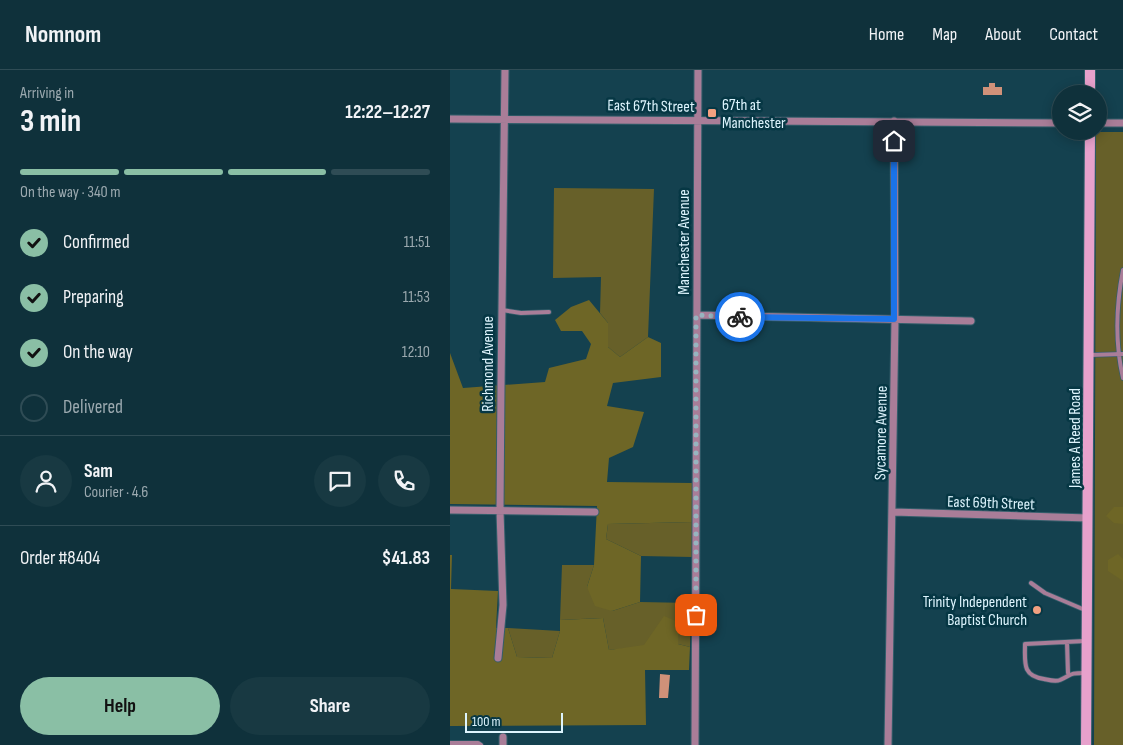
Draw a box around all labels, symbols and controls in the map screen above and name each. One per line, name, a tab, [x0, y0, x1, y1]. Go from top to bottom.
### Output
text: Nomnom	[25, 20, 101, 49]
text: Home	[869, 24, 904, 45]
text: Map	[932, 24, 957, 45]
text: About	[985, 24, 1021, 45]
text: Contact	[1049, 24, 1098, 45]
text: Arriving in	[20, 84, 74, 103]
map controls	[1052, 85, 1107, 140]
button: layers	[1052, 85, 1107, 140]
street label: East 67th Street	[607, 96, 695, 117]
place label: 67th at Manchester	[722, 96, 786, 133]
text: 12:22–12:27	[345, 101, 430, 124]
text: 3 min	[20, 102, 81, 141]
marker: 67th at Manchester	[706, 107, 718, 119]
pin	[873, 120, 915, 162]
icon: home	[880, 127, 908, 155]
text: On the way · 340 m	[20, 183, 121, 202]
street label: Manchester Avenue	[675, 189, 694, 295]
icon: check	[20, 229, 48, 257]
text: Confirmed	[63, 231, 130, 254]
text: 11:51	[404, 233, 430, 252]
icon: check	[20, 284, 48, 312]
text: Preparing	[63, 286, 124, 309]
text: 11:53	[403, 288, 430, 307]
courier	[715, 292, 765, 342]
icon: bike	[726, 303, 754, 331]
street label: Richmond Avenue	[479, 316, 498, 412]
icon: check	[20, 339, 48, 367]
text: On the way	[63, 341, 133, 364]
text: 12:10	[402, 343, 430, 362]
street label: Sycamore Avenue	[871, 386, 892, 480]
street label: James A Reed Road	[1066, 388, 1085, 489]
text: Delivered	[63, 396, 123, 419]
button: person	[20, 455, 72, 507]
button: chat	[314, 455, 366, 507]
button: phone	[378, 455, 430, 507]
text: Sam	[84, 460, 113, 483]
text: Courier · 4.6	[84, 483, 148, 502]
street label: East 69th Street	[947, 492, 1035, 515]
text: Order #8404	[20, 547, 100, 570]
text: $41.83	[382, 547, 430, 570]
place label: Trinity Independent Baptist Church	[923, 593, 1027, 630]
pin	[675, 594, 717, 636]
icon: bag	[682, 601, 710, 629]
marker: Trinity Independent Baptist Church	[1031, 604, 1043, 616]
button: Help	[20, 677, 220, 735]
button: Share	[230, 677, 430, 735]
scale bar	[465, 710, 562, 733]
text: 100 m	[472, 713, 501, 730]

